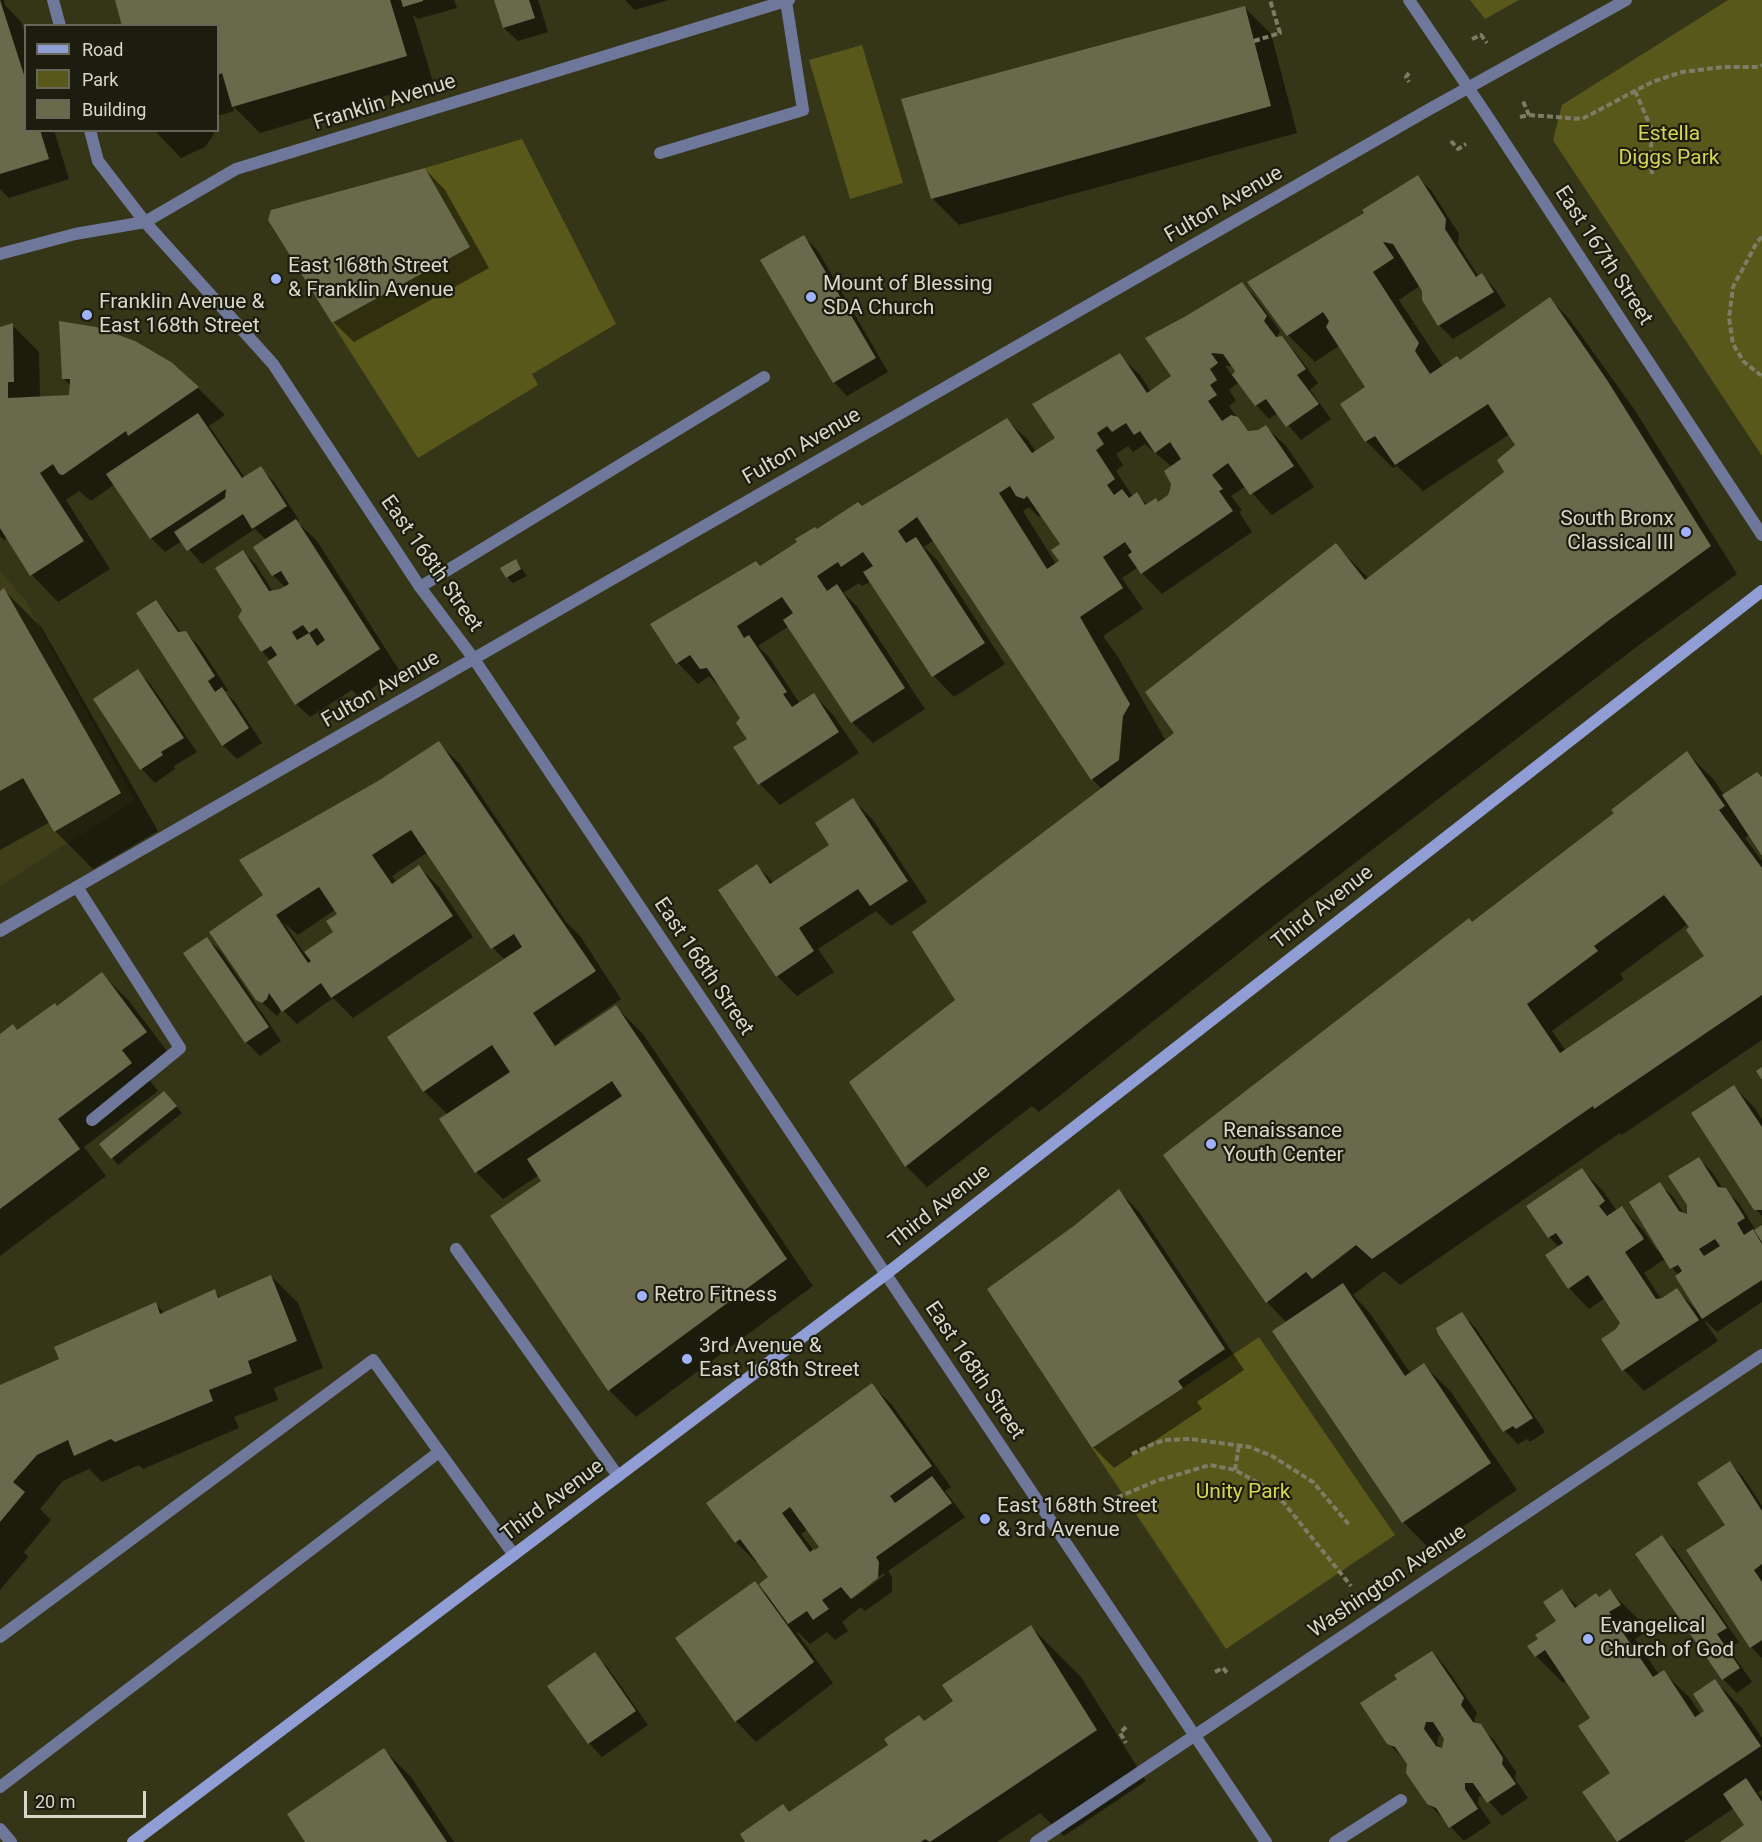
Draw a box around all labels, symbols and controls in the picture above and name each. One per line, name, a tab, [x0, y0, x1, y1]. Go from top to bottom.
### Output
legend	[24, 24, 219, 132]
text: Road	[82, 39, 123, 60]
text: Park	[82, 69, 118, 90]
street label: Franklin Avenue	[311, 69, 459, 137]
text: Building	[82, 99, 146, 120]
park label: Estella Diggs Park	[1619, 122, 1719, 172]
street label: Fulton Avenue	[1160, 161, 1288, 249]
street label: East 167th Street	[1549, 182, 1657, 330]
place label: East 168th Street & Franklin Avenue	[288, 254, 454, 304]
marker: East 168th Street & Franklin Avenue	[269, 272, 283, 286]
place label: Mount of Blessing SDA Church	[823, 272, 993, 322]
place label: Franklin Avenue & East 168th Street	[99, 290, 265, 340]
marker: Mount of Blessing SDA Church	[804, 290, 818, 304]
marker: Franklin Avenue & East 168th Street	[80, 308, 94, 322]
street label: Fulton Avenue	[738, 403, 866, 491]
street label: East 168th Street	[375, 491, 487, 637]
place label: South Bronx Classical III	[1560, 507, 1674, 557]
marker: South Bronx Classical III	[1679, 525, 1693, 539]
street label: Fulton Avenue	[317, 646, 445, 734]
street label: Third Avenue	[1267, 861, 1379, 955]
street label: East 168th Street	[648, 893, 758, 1041]
place label: Renaissance Youth Center	[1223, 1119, 1344, 1169]
marker: Renaissance Youth Center	[1204, 1137, 1218, 1151]
street label: Third Avenue	[884, 1160, 996, 1254]
place label: Retro Fitness	[654, 1283, 777, 1309]
marker: Retro Fitness	[635, 1289, 649, 1303]
street label: East 168th Street	[919, 1297, 1029, 1445]
place label: 3rd Avenue & East 168th Street	[699, 1334, 860, 1384]
marker: 3rd Avenue & East 168th Street	[680, 1352, 694, 1366]
street label: Third Avenue	[497, 1454, 609, 1548]
park label: Unity Park	[1196, 1480, 1290, 1506]
place label: East 168th Street & 3rd Avenue	[997, 1494, 1158, 1544]
marker: East 168th Street & 3rd Avenue	[978, 1512, 992, 1526]
street label: Washington Avenue	[1304, 1520, 1472, 1644]
place label: Evangelical Church of God	[1600, 1614, 1734, 1664]
marker: Evangelical Church of God	[1581, 1632, 1595, 1646]
scale bar	[27, 1779, 148, 1817]
text: 20 m	[35, 1791, 75, 1812]

